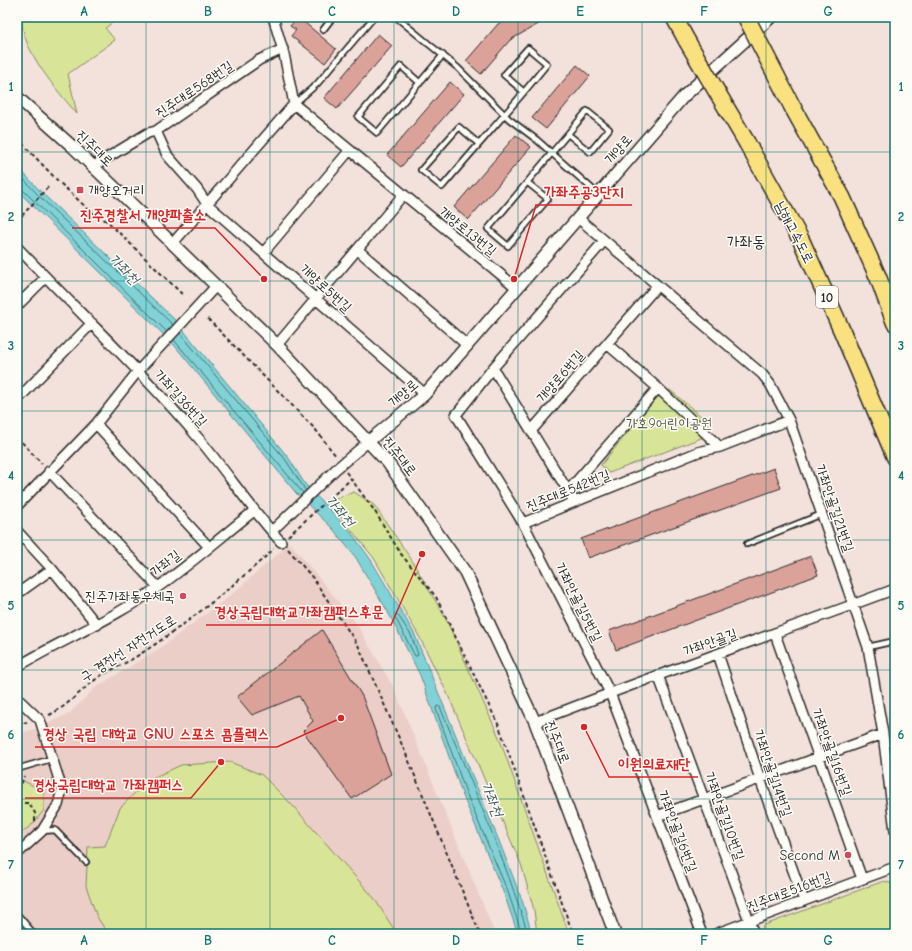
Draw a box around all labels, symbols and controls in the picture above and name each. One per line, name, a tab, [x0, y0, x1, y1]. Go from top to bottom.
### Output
text: A	[80, 4, 88, 19]
text: B	[204, 4, 212, 19]
text: C	[328, 4, 336, 19]
text: D	[452, 4, 460, 19]
text: E	[576, 4, 584, 19]
text: F	[700, 4, 708, 19]
text: G	[823, 4, 833, 19]
street label: 진주대로568번길	[152, 57, 237, 122]
text: 1	[8, 79, 14, 94]
text: 1	[898, 79, 904, 94]
street label: 진주대로	[73, 127, 117, 170]
street label: 개양로	[601, 131, 636, 168]
callout: 가좌주공3단지	[536, 178, 632, 205]
place label: 개양오거리	[88, 182, 144, 199]
text: 가좌주공3단지	[544, 183, 624, 201]
marker: 개양오거리	[75, 185, 85, 195]
street label: 남해고속도로	[772, 198, 817, 266]
callout: 진주경찰서 개양파출소	[72, 201, 215, 228]
street label: 개양로13번길	[436, 203, 500, 260]
text: 진주경찰서 개양파출소	[80, 206, 206, 224]
text: 2	[8, 209, 14, 224]
text: 2	[898, 209, 904, 224]
district label: 가좌동	[727, 233, 765, 251]
water label: 가좌천	[105, 250, 145, 290]
street label: 개양로5번길	[296, 261, 356, 317]
road number: 10	[816, 286, 838, 308]
text: 3	[8, 338, 14, 353]
text: 3	[898, 338, 904, 353]
street label: 개양로6번길	[533, 346, 588, 406]
street label: 가좌길36번길	[151, 366, 211, 431]
street label: 개양로	[385, 376, 422, 411]
park label: 가호9어린이공원	[626, 415, 712, 432]
street label: 진주대로	[379, 433, 420, 479]
street label: 가좌안골길21번길	[812, 462, 858, 555]
street label: 진주대로542번길	[524, 466, 613, 515]
text: 4	[8, 468, 14, 483]
text: 4	[898, 468, 904, 483]
water label: 가좌천	[321, 491, 360, 532]
street label: 가좌길	[147, 546, 184, 580]
street label: 가좌안골길5번길	[551, 560, 606, 645]
place label: 진주가좌동우체국	[85, 588, 175, 605]
marker: 진주가좌동우체국	[178, 591, 188, 601]
text: 5	[8, 598, 15, 613]
callout: 경상국립대학교가좌캠퍼스후문	[206, 598, 391, 625]
text: 5	[898, 598, 905, 613]
text: 경상국립대학교가좌캠퍼스후문	[215, 603, 383, 621]
street label: 구 경전선 자전거도로	[77, 611, 179, 686]
street label: 가좌안골길	[681, 625, 740, 660]
street label: 가좌안골길16번길	[808, 706, 855, 799]
street label: 진주대로	[542, 718, 574, 766]
callout: 경상 국립 대학교 GNU 스포츠 콤플렉스	[35, 720, 277, 747]
text: 경상 국립 대학교 GNU 스포츠 콤플렉스	[43, 725, 269, 743]
text: 6	[8, 727, 15, 742]
street label: 가좌안골길14번길	[750, 727, 796, 820]
text: 6	[898, 727, 905, 742]
callout: 이원의료재단	[609, 750, 698, 777]
text: 이원의료재단	[618, 755, 690, 773]
street label: 가좌안골길10번길	[701, 770, 749, 863]
callout: 경상국립대학교 가좌캠퍼스	[25, 771, 191, 798]
text: 경상국립대학교 가좌캠퍼스	[33, 776, 183, 794]
water label: 가좌천	[477, 779, 508, 821]
street label: 가좌안골길6번길	[654, 788, 701, 875]
place label: Second M	[780, 847, 840, 864]
marker: Second M	[843, 850, 853, 860]
text: 7	[8, 857, 14, 872]
text: 7	[898, 857, 904, 872]
street label: 진주대로516번길	[745, 867, 834, 915]
text: A	[80, 933, 88, 948]
text: B	[204, 933, 212, 948]
text: C	[328, 933, 336, 948]
text: D	[452, 933, 460, 948]
text: E	[576, 933, 584, 948]
text: F	[700, 933, 708, 948]
text: G	[823, 933, 833, 948]

